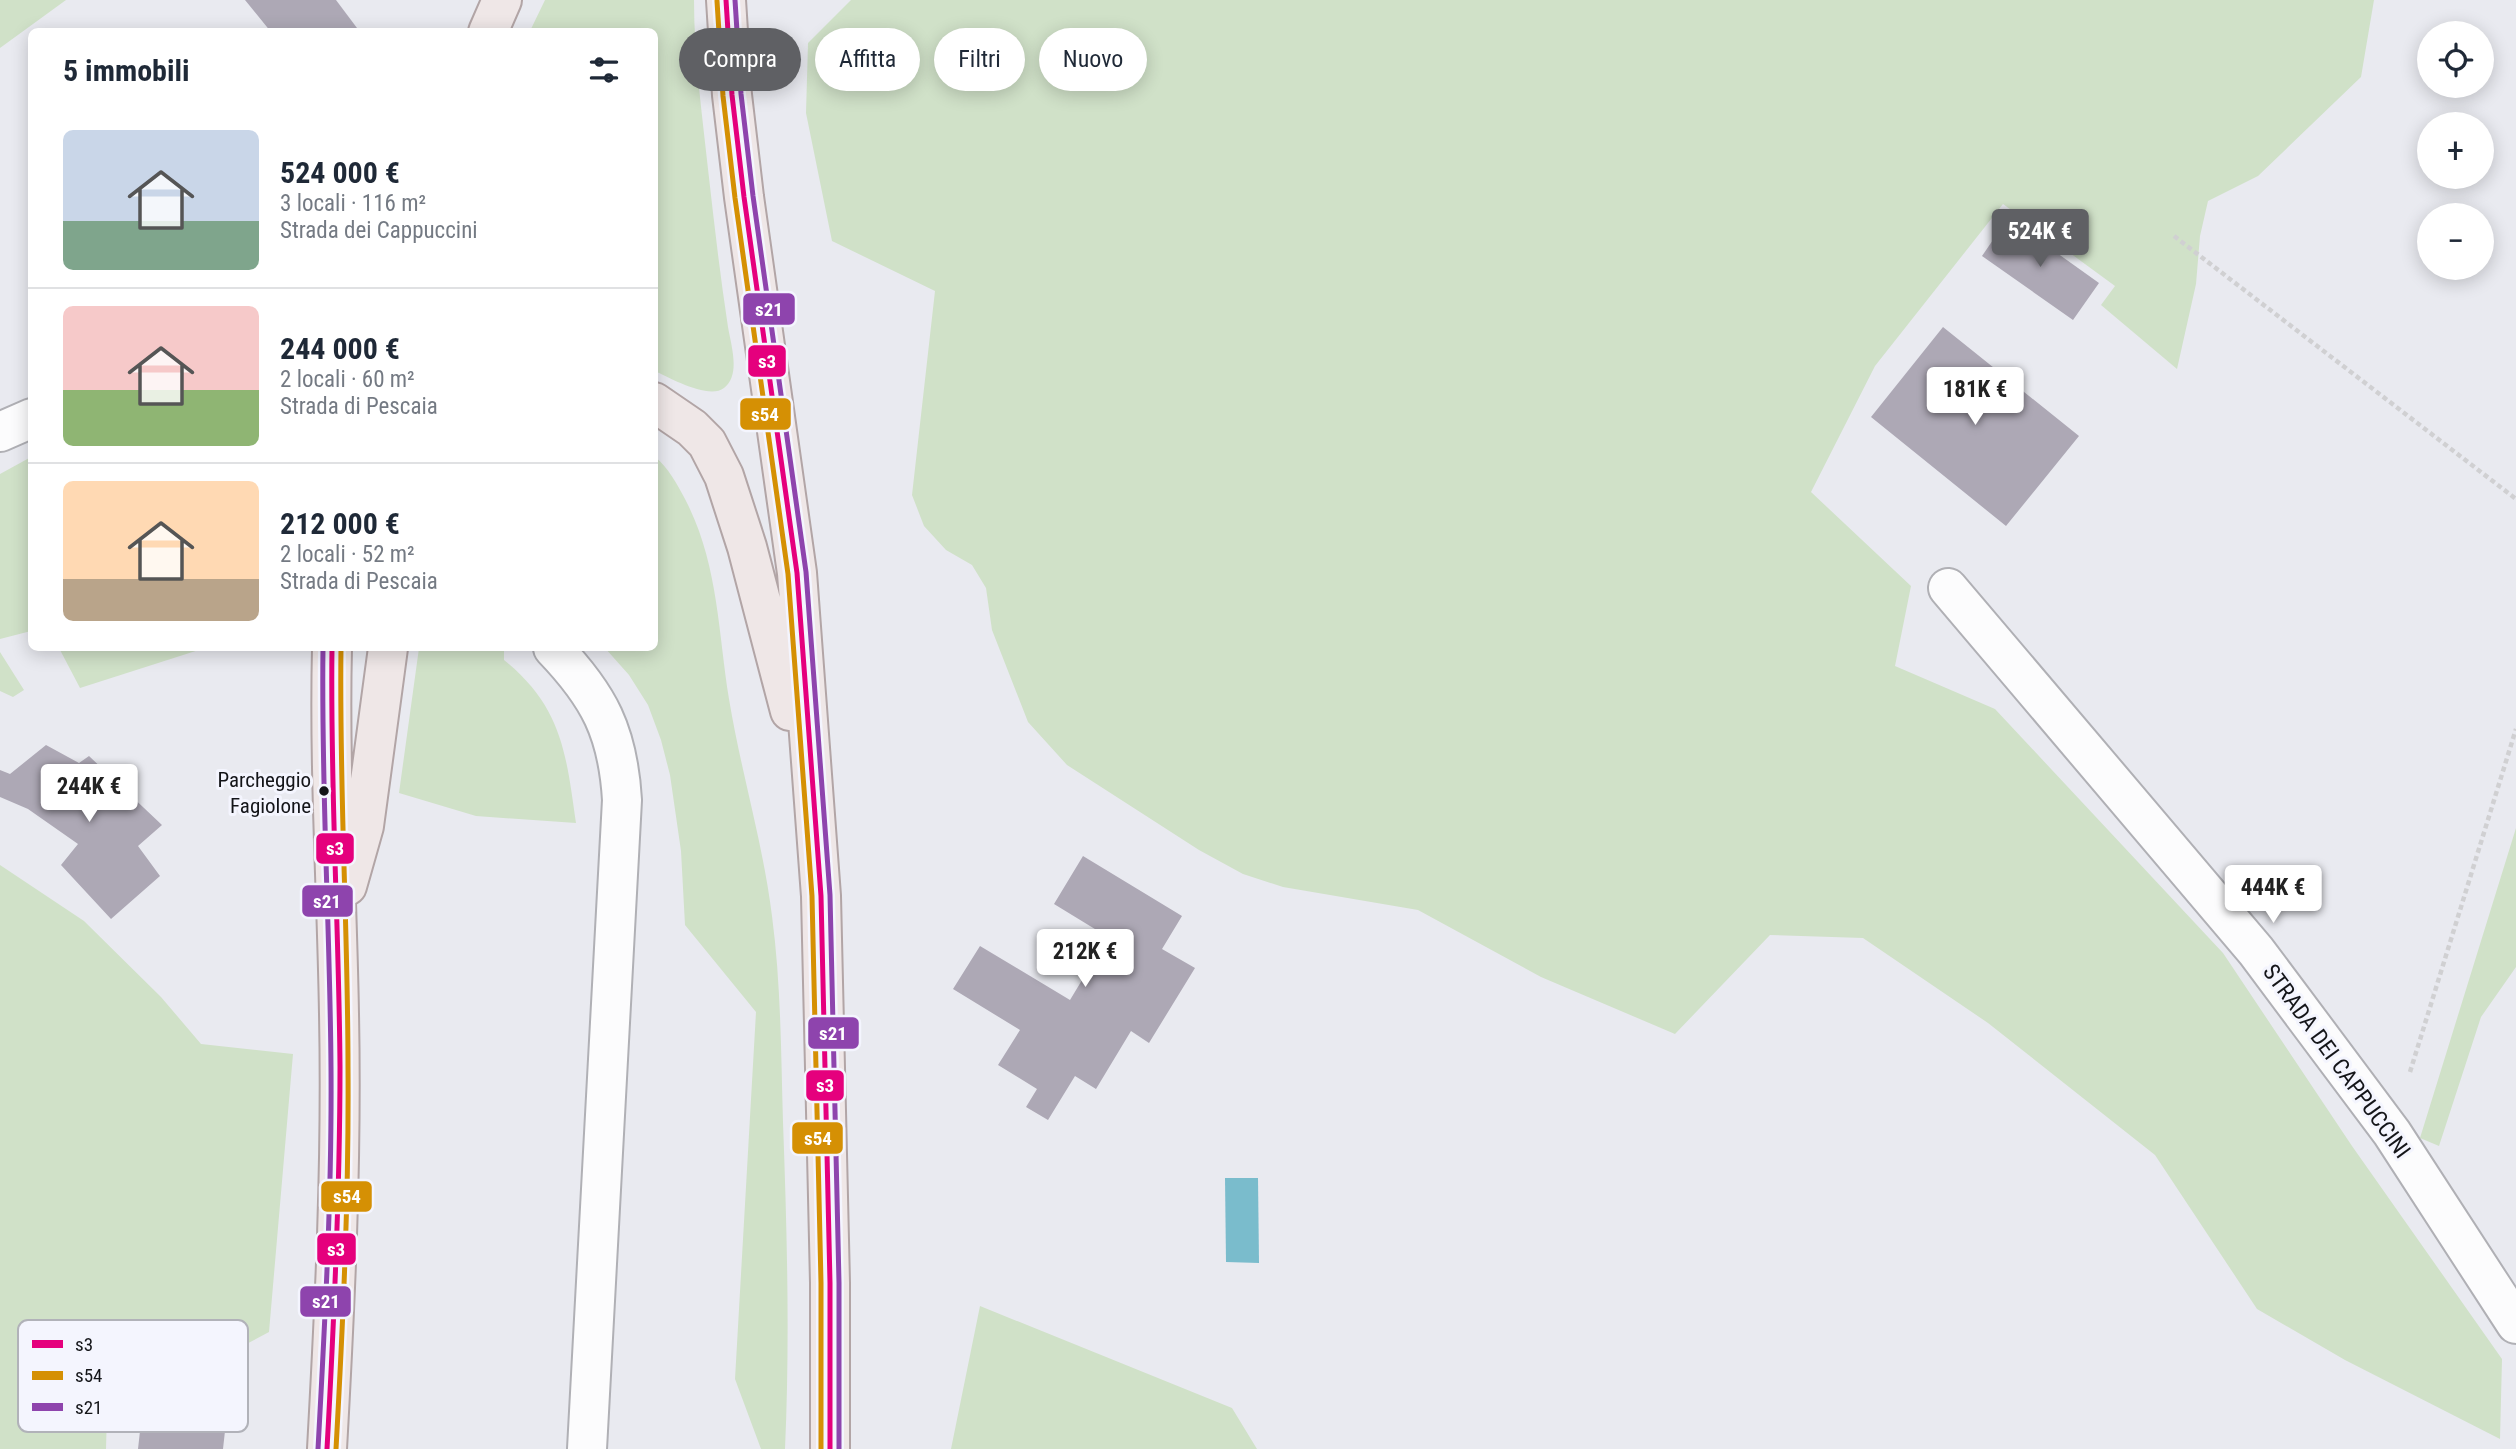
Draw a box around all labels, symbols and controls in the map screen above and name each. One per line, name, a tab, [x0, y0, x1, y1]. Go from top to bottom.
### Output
map controls	[2417, 21, 2494, 280]
button: locate	[2417, 21, 2494, 98]
chip: Compra	[679, 28, 801, 91]
chip: Affitta	[815, 28, 920, 91]
chip: Filtri	[934, 28, 1025, 91]
chip: Nuovo	[1039, 28, 1147, 91]
icon: filters	[585, 51, 623, 89]
text: 5 immobili	[63, 53, 190, 88]
button: +	[2417, 112, 2494, 189]
text: 524 000 €	[280, 155, 400, 190]
icon: home	[119, 158, 203, 242]
text: 3 locali · 116 m²	[280, 190, 426, 217]
button: −	[2417, 203, 2494, 280]
pin: 524K €	[1983, 210, 2097, 269]
text: Strada dei Cappuccini	[280, 217, 478, 244]
text: 524K €	[2008, 218, 2072, 245]
line badge: s21	[742, 292, 796, 326]
text: s21	[755, 298, 783, 321]
text: 244 000 €	[280, 331, 400, 366]
icon: home	[119, 334, 203, 418]
line badge: s3	[747, 344, 787, 378]
text: s3	[758, 350, 776, 373]
text: 2 locali · 60 m²	[280, 366, 415, 393]
pin: 181K €	[1918, 368, 2032, 427]
text: 181K €	[1943, 376, 2007, 403]
text: Strada di Pescaia	[280, 393, 438, 420]
line badge: s54	[739, 397, 792, 431]
text: s54	[751, 403, 779, 426]
text: 212 000 €	[280, 506, 400, 541]
icon: home	[119, 509, 203, 593]
text: 2 locali · 52 m²	[280, 541, 415, 568]
text: Strada di Pescaia	[280, 568, 438, 595]
pin: 244K €	[32, 764, 146, 824]
place label: Parcheggio Fagiolone	[217, 768, 311, 818]
text: 244K €	[57, 773, 121, 800]
marker: Parcheggio Fagiolone	[317, 784, 331, 798]
line badge: s3	[315, 832, 355, 865]
text: s3	[326, 837, 344, 860]
pin: 444K €	[2216, 866, 2330, 925]
text: 444K €	[2241, 874, 2305, 901]
line badge: s21	[301, 884, 354, 918]
text: s21	[313, 890, 341, 913]
pin: 212K €	[1028, 930, 1142, 989]
text: 212K €	[1053, 938, 1117, 965]
street label: STRADA DEI CAPPUCCINI	[2257, 959, 2416, 1163]
line badge: s21	[807, 1016, 860, 1050]
text: s21	[819, 1022, 847, 1045]
line badge: s3	[805, 1069, 845, 1102]
text: s3	[816, 1074, 834, 1097]
line badge: s54	[791, 1121, 844, 1155]
text: s54	[804, 1127, 832, 1150]
line badge: s54	[320, 1180, 373, 1213]
text: s54	[333, 1185, 361, 1208]
line badge: s3	[316, 1232, 357, 1266]
text: s3	[327, 1238, 345, 1261]
line badge: s21	[299, 1285, 352, 1318]
text: s21	[312, 1290, 340, 1313]
legend	[18, 1320, 248, 1432]
text: s3	[75, 1333, 93, 1356]
text: s54	[75, 1364, 102, 1387]
text: s21	[75, 1396, 102, 1419]

